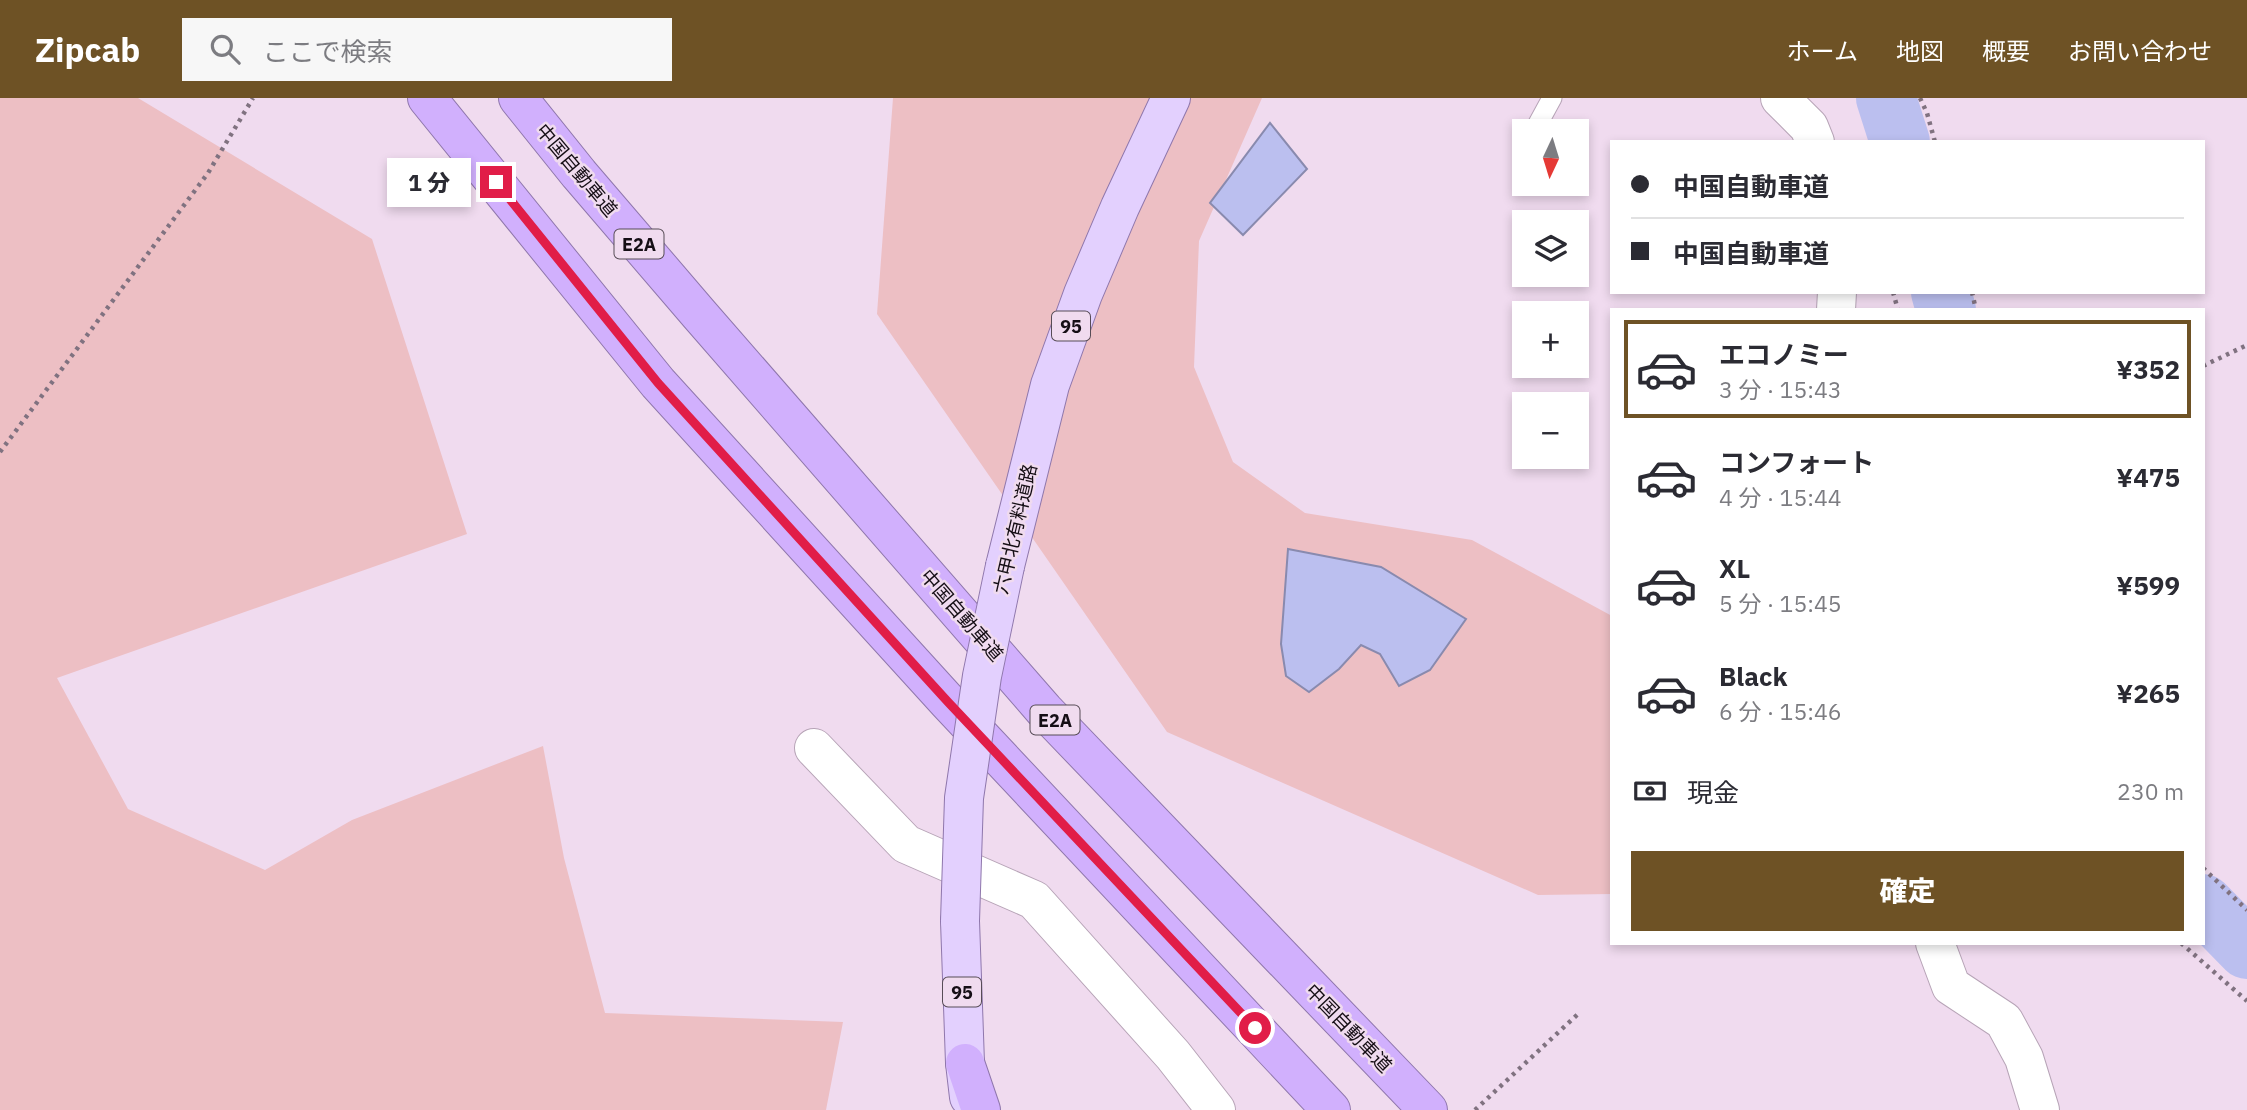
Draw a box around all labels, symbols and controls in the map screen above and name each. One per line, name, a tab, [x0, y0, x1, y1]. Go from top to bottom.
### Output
search box	[182, 18, 672, 81]
text: Zipcab	[35, 28, 140, 71]
icon: search	[206, 30, 244, 68]
text: ここで検索	[262, 34, 392, 68]
text: ホーム	[1787, 35, 1858, 67]
text: 地図	[1896, 35, 1944, 67]
text: 概要	[1982, 35, 2030, 67]
text: お問い合わせ	[2068, 35, 2212, 67]
street label: 中国自動車道	[531, 119, 623, 221]
north arrow	[1512, 119, 1589, 196]
map controls	[1512, 119, 1589, 469]
callout: 1 分	[388, 158, 472, 206]
route end	[480, 166, 512, 198]
text: 1 分	[408, 167, 450, 197]
text: 中国自動車道	[1673, 169, 1829, 203]
button: layers	[1512, 210, 1589, 287]
road number: E2A	[614, 230, 664, 258]
text: 中国自動車道	[1673, 236, 1829, 270]
button: +	[1512, 301, 1589, 378]
road number: 95	[1052, 311, 1090, 340]
text: エコノミー	[1719, 337, 1849, 371]
icon: car	[1635, 338, 1698, 401]
text: ¥352	[2116, 352, 2180, 386]
text: 3 分 · 15:43	[1719, 374, 1842, 404]
button: −	[1512, 392, 1589, 469]
text: コンフォート	[1719, 445, 1874, 479]
icon: car	[1635, 446, 1698, 509]
text: ¥475	[2116, 460, 2180, 494]
street label: 六甲北有料道路	[988, 461, 1042, 597]
text: 4 分 · 15:44	[1719, 482, 1842, 512]
text: XL	[1719, 551, 1750, 585]
icon: car	[1635, 554, 1698, 617]
street label: 中国自動車道	[916, 564, 1008, 666]
text: ¥599	[2116, 568, 2180, 602]
text: 5 分 · 15:45	[1719, 588, 1842, 618]
text: Black	[1719, 659, 1787, 693]
icon: car	[1635, 662, 1698, 725]
text: ¥265	[2116, 676, 2180, 710]
text: 6 分 · 15:46	[1719, 696, 1842, 726]
road number: E2A	[1030, 706, 1080, 734]
icon: cash	[1631, 772, 1669, 810]
text: 現金	[1687, 775, 1739, 809]
text: 230 m	[2117, 776, 2184, 806]
button: 確定	[1631, 851, 2184, 931]
road number: 95	[943, 978, 981, 1006]
street label: 中国自動車道	[1301, 979, 1397, 1077]
route start	[1239, 1012, 1271, 1044]

